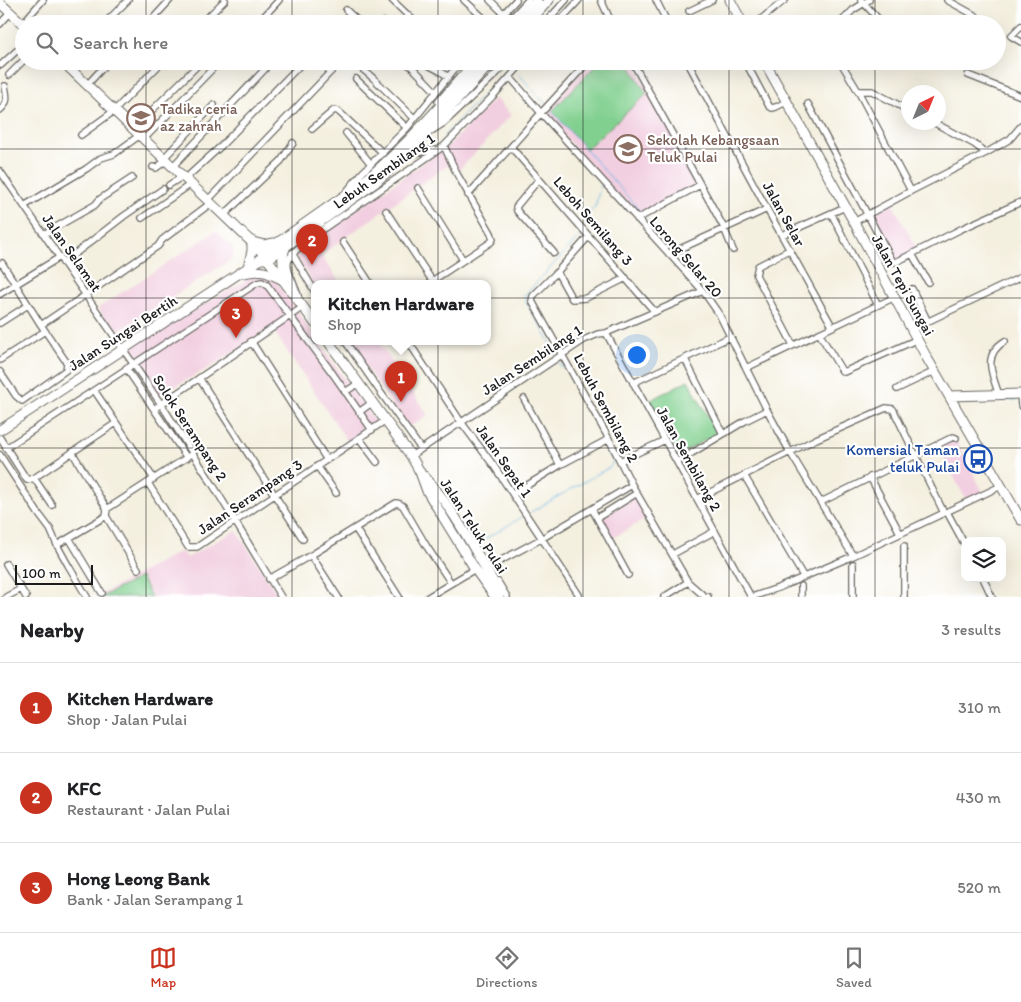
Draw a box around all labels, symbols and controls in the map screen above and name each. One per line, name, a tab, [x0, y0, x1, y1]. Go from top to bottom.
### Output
search box	[15, 15, 1006, 70]
icon: search	[33, 29, 61, 57]
text: Search here	[73, 31, 168, 54]
north arrow	[901, 85, 946, 130]
place label: Tadika ceria az zahrah	[160, 100, 238, 135]
school or university icon: Tadika ceria az zahrah	[126, 103, 156, 133]
street label: Lebuh Sembilang 1	[330, 129, 438, 213]
place label: Sekolah Kebangsaan Teluk Pulai	[647, 131, 779, 166]
school or university icon: Sekolah Kebangsaan Teluk Pulai	[613, 134, 643, 164]
street label: Leboh Semilang 3	[549, 173, 637, 269]
street label: Jalan Selar	[759, 178, 809, 250]
street label: Jalan Selamat	[38, 211, 106, 296]
street label: Lorong Selar 20	[646, 213, 726, 301]
pin: 2	[296, 224, 328, 265]
street label: Jalan Tepi Sungai	[868, 231, 938, 339]
popup	[311, 280, 491, 345]
street label: Jalan Sungai Bertih	[65, 291, 181, 375]
text: Kitchen Hardware	[328, 292, 474, 315]
pin: 3	[220, 297, 252, 338]
text: Shop	[328, 315, 361, 334]
street label: Jalan Sembilang 1	[478, 321, 586, 399]
your location	[624, 342, 650, 368]
street label: Lebuh Sembilang 2	[570, 350, 642, 466]
pin: 1	[385, 361, 417, 402]
street label: Solok Serampang 2	[149, 371, 231, 485]
street label: Jalan Sembilang 2	[653, 404, 725, 515]
street label: Jalan Sepat 1	[472, 421, 536, 501]
place label: Komersial Taman teluk Pulai	[846, 441, 959, 476]
bus stop icon: Komersial Taman teluk Pulai	[963, 444, 993, 474]
street label: Jalan Serampang 3	[194, 455, 306, 539]
street label: Jalan Teluk Pulai	[437, 475, 511, 577]
map controls	[961, 537, 1006, 582]
button: layers	[961, 537, 1006, 582]
scale bar	[15, 562, 92, 585]
text: 100 m	[22, 565, 61, 582]
text: Nearby	[20, 617, 84, 642]
text: 3 results	[941, 620, 1001, 639]
text: Kitchen Hardware	[67, 687, 213, 710]
text: 1	[32, 698, 40, 717]
text: 310 m	[958, 698, 1001, 717]
text: Shop · Jalan Pulai	[67, 710, 187, 729]
text: KFC	[67, 777, 101, 800]
text: 2	[32, 788, 40, 807]
text: 430 m	[956, 788, 1001, 807]
text: Restaurant · Jalan Pulai	[67, 800, 230, 819]
text: Hong Leong Bank	[67, 867, 210, 890]
text: 3	[32, 878, 40, 897]
text: 520 m	[957, 878, 1001, 897]
text: Bank · Jalan Serampang 1	[67, 890, 243, 909]
tab: Map	[149, 944, 177, 991]
tab: Directions	[476, 944, 537, 991]
tab: Saved	[836, 944, 872, 991]

